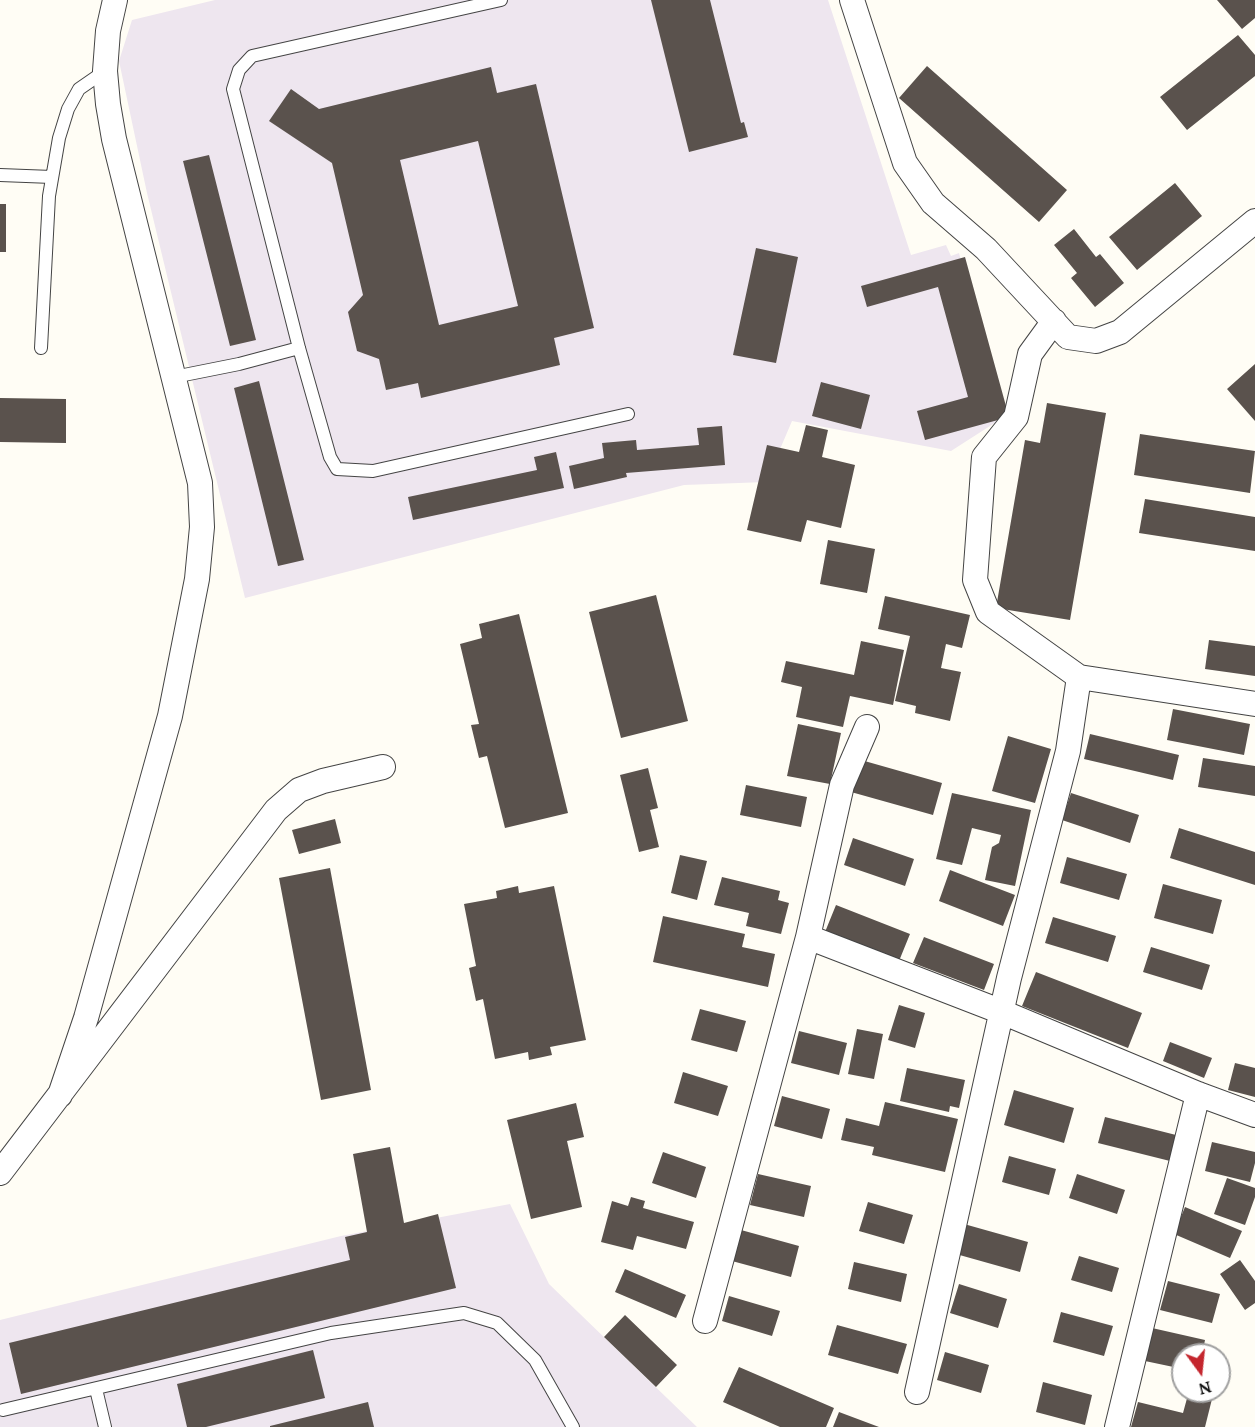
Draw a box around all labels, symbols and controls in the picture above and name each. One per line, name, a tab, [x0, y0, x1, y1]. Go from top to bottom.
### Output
north arrow	[1171, 1343, 1231, 1403]
text: N	[1197, 1377, 1214, 1400]

